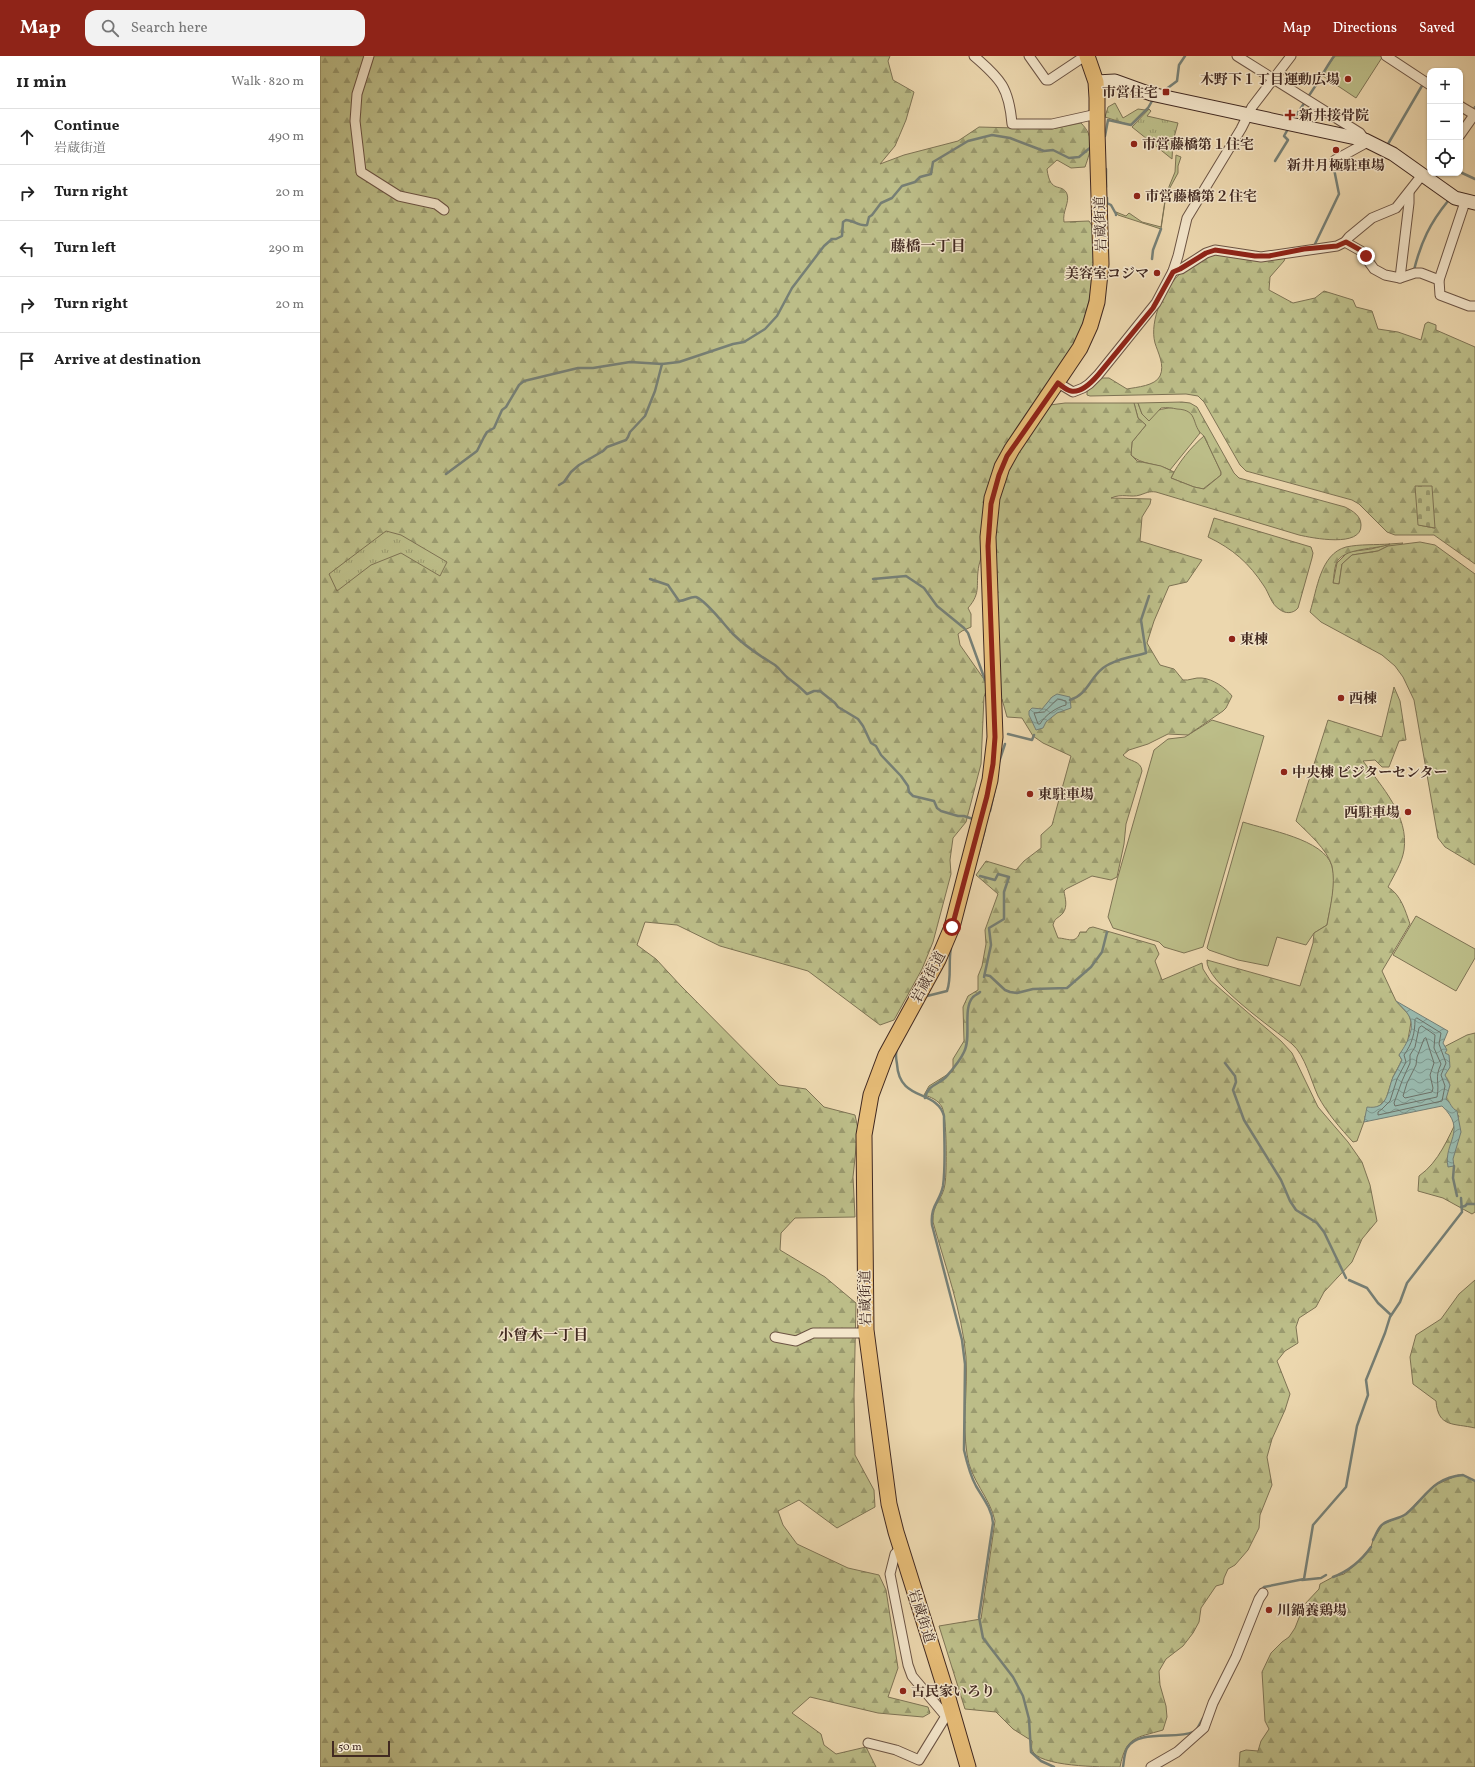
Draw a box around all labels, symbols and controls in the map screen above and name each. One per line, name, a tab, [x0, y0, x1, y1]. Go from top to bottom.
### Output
search box	[85, 10, 365, 46]
text: Map	[20, 15, 61, 41]
icon: search	[99, 17, 121, 39]
text: Search here	[131, 18, 208, 39]
text: Map	[1283, 19, 1311, 38]
text: Directions	[1333, 19, 1397, 38]
text: Saved	[1419, 19, 1455, 38]
map controls	[1427, 68, 1463, 176]
button: +	[1427, 68, 1463, 104]
text: 11 min	[16, 71, 67, 94]
place label: 木野下１丁目運動広場	[1200, 71, 1340, 90]
text: Walk · 820 m	[231, 73, 304, 91]
marker: 木野下１丁目運動広場	[1343, 74, 1353, 84]
place label: 市営住宅	[1102, 84, 1158, 103]
marker: 市営住宅	[1161, 87, 1171, 97]
button: −	[1427, 104, 1463, 140]
place label: 新井接骨院	[1299, 107, 1369, 126]
marker: 新井接骨院	[1284, 109, 1296, 121]
text: Continue	[54, 116, 119, 137]
icon: ahead	[16, 126, 38, 148]
text: 490 m	[268, 128, 304, 146]
place label: 市営藤橋第１住宅	[1142, 136, 1254, 155]
marker: 市営藤橋第１住宅	[1129, 139, 1139, 149]
text: 岩蔵街道	[54, 140, 106, 158]
button: locate	[1427, 140, 1463, 176]
marker: 新井月極駐車場	[1331, 145, 1341, 155]
place label: 新井月極駐車場	[1287, 157, 1385, 176]
icon: right	[16, 182, 38, 204]
text: Turn right	[54, 182, 128, 203]
text: 20 m	[275, 184, 304, 202]
place label: 市営藤橋第２住宅	[1145, 188, 1257, 207]
marker: 市営藤橋第２住宅	[1132, 191, 1142, 201]
street label: 岩蔵街道	[1091, 196, 1112, 252]
district label: 藤橋一丁目	[890, 237, 966, 258]
icon: left	[16, 238, 38, 260]
text: Turn left	[54, 238, 116, 259]
text: 290 m	[268, 240, 304, 258]
route end	[1357, 247, 1375, 265]
place label: 美容室コジマ	[1065, 265, 1149, 284]
marker: 美容室コジマ	[1152, 268, 1162, 278]
icon: right	[16, 294, 38, 316]
text: Turn right	[54, 294, 128, 315]
text: 20 m	[275, 296, 304, 314]
icon: arrive	[16, 350, 38, 372]
text: Arrive at destination	[54, 350, 201, 371]
place label: 東棟	[1240, 631, 1268, 650]
marker: 東棟	[1227, 634, 1237, 644]
place label: 西棟	[1349, 690, 1377, 709]
marker: 西棟	[1336, 693, 1346, 703]
place label: 中央棟 ビジターセンター	[1292, 764, 1447, 783]
marker: 中央棟 ビジターセンター	[1279, 767, 1289, 777]
place label: 東駐車場	[1038, 786, 1094, 805]
marker: 東駐車場	[1025, 789, 1035, 799]
place label: 西駐車場	[1344, 804, 1400, 823]
marker: 西駐車場	[1403, 807, 1413, 817]
route start	[943, 918, 961, 936]
street label: 岩蔵街道	[908, 949, 951, 1007]
street label: 岩蔵街道	[857, 1270, 876, 1326]
district label: 小曾木一丁目	[498, 1326, 588, 1347]
street label: 岩蔵街道	[903, 1587, 938, 1646]
place label: 川鍋養鶏場	[1277, 1602, 1347, 1621]
marker: 川鍋養鶏場	[1264, 1605, 1274, 1615]
place label: 古民家いろり	[911, 1683, 995, 1702]
marker: 古民家いろり	[898, 1686, 908, 1696]
scale bar	[332, 1739, 390, 1758]
text: 50 m	[338, 1740, 362, 1755]

